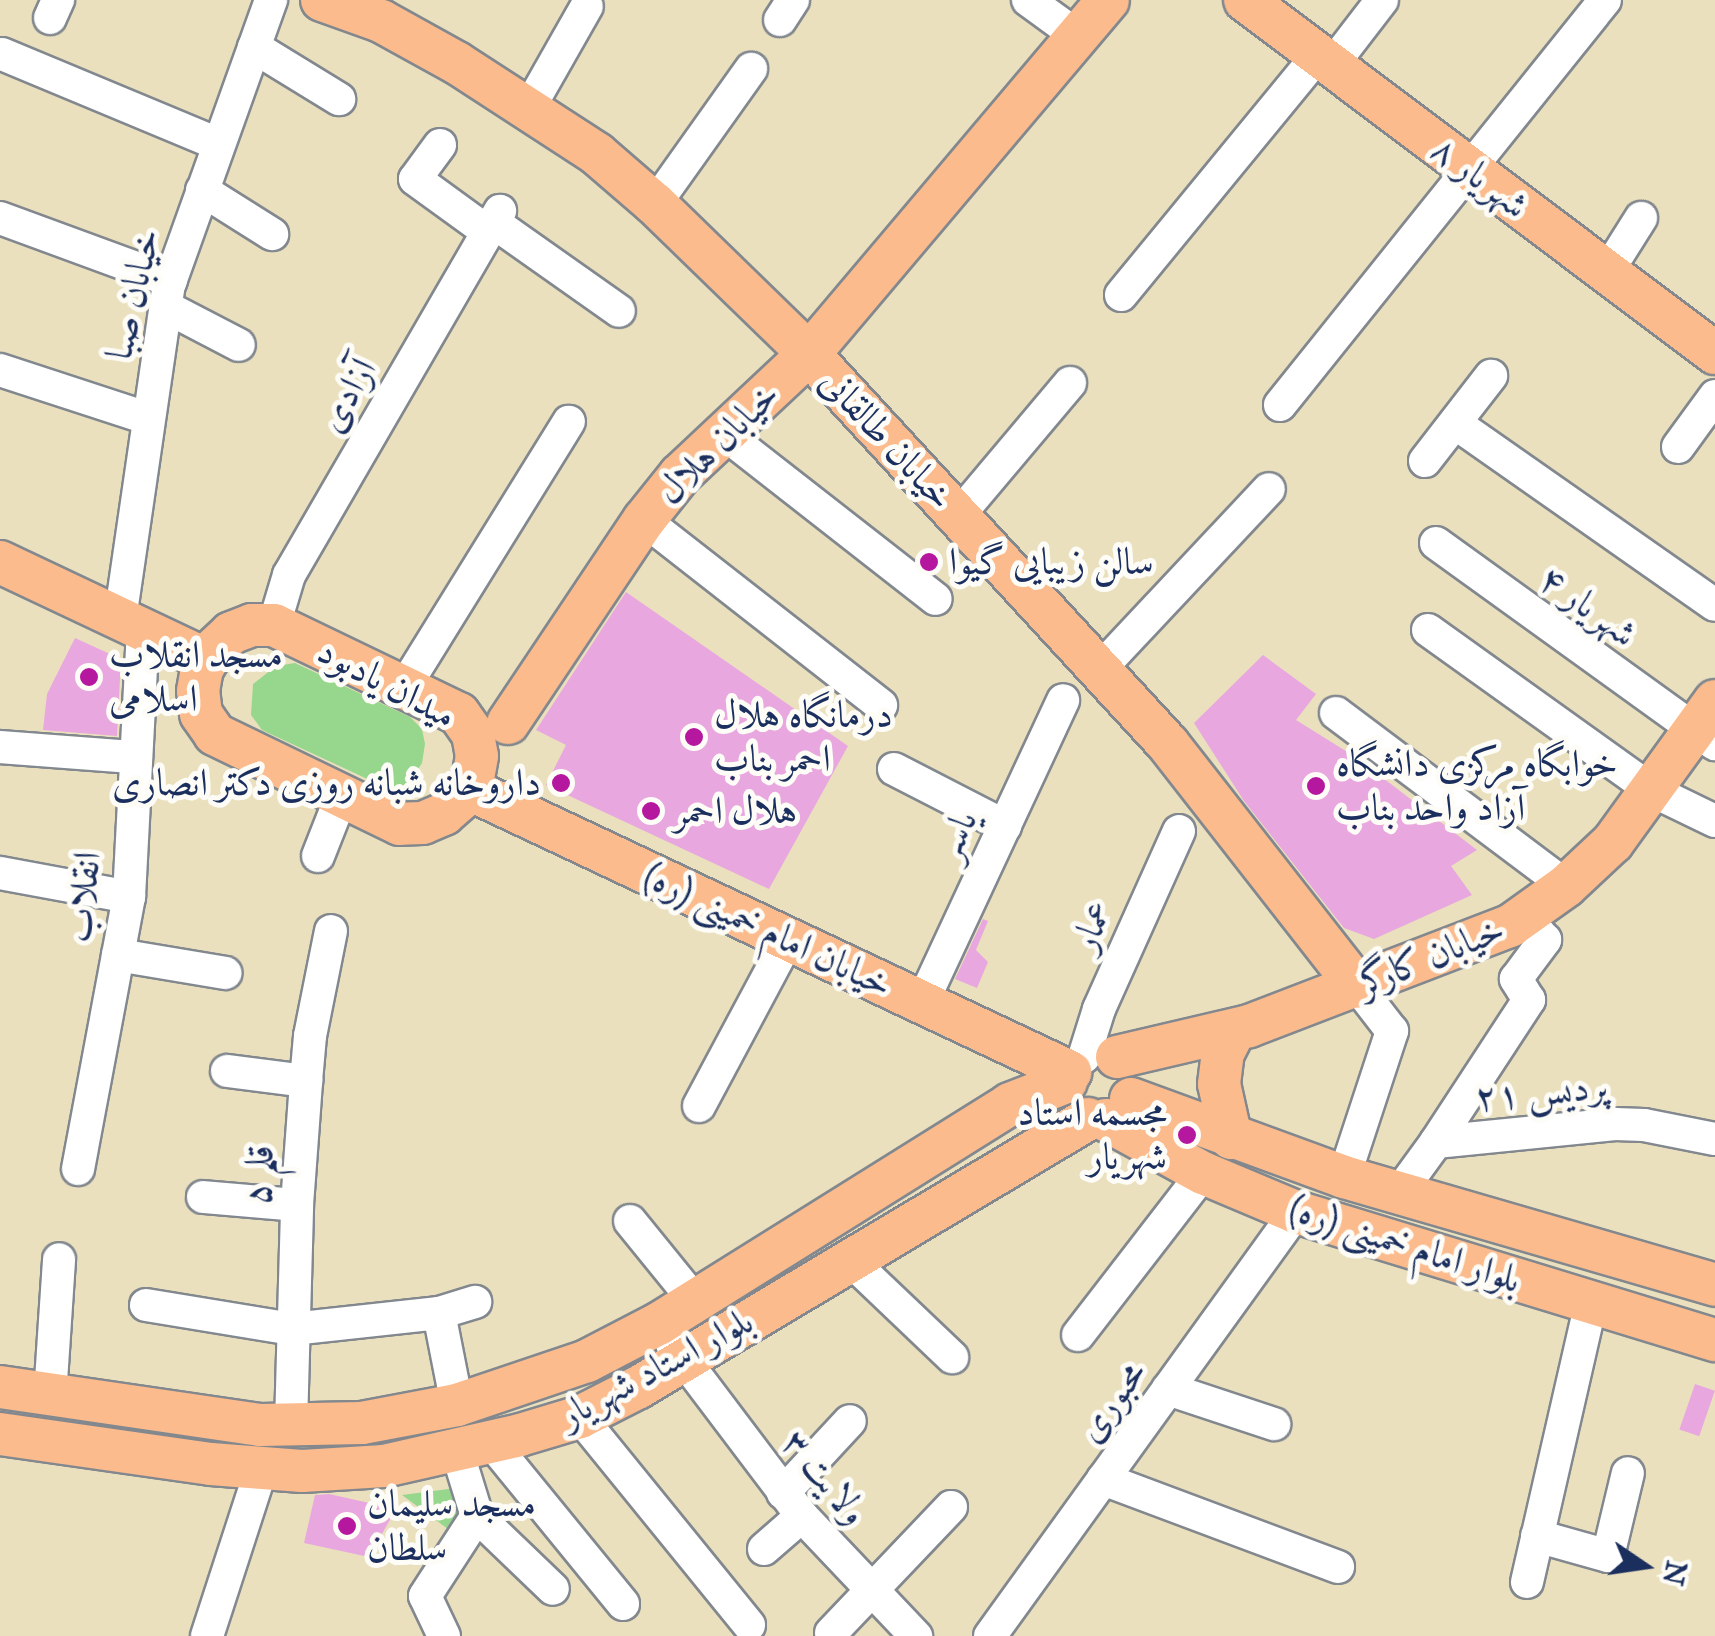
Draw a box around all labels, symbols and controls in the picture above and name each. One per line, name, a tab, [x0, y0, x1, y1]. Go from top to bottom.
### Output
street label: شهریار ۸	[1422, 126, 1538, 228]
street label: خیابان صبا	[96, 224, 170, 364]
street label: آزادی	[308, 350, 386, 440]
street label: خیابان طالقانی	[810, 359, 964, 519]
street label: خیابان هلال	[647, 372, 789, 514]
place label: سالن زیبایی گیوا	[949, 539, 1154, 585]
marker: سالن زیبایی گیوا	[918, 551, 940, 573]
street label: شهریار ۴	[1530, 555, 1646, 657]
street label: میدان یادبود	[310, 628, 464, 738]
place label: مسجد انقلاب اسلامی	[109, 632, 283, 722]
marker: مسجد انقلاب اسلامی	[78, 666, 100, 688]
place label: درمانگاه هلال احمر بناب	[714, 692, 893, 782]
marker: درمانگاه هلال احمر بناب	[683, 726, 705, 748]
place label: خوابگاه مرکزی دانشگاه آزاد واحد بناب	[1336, 741, 1618, 831]
place label: داروخانه شبانه روزی دکتر انصاری	[112, 760, 541, 806]
marker: داروخانه شبانه روزی دکتر انصاری	[550, 772, 572, 794]
marker: خوابگاه مرکزی دانشگاه آزاد واحد بناب	[1305, 775, 1327, 797]
place label: هلال احمر	[674, 788, 798, 834]
marker: هلال احمر	[638, 798, 664, 824]
street label: یاسر	[925, 803, 987, 867]
street label: انقلاب	[56, 849, 110, 945]
street label: خیابان امام خمینی (ره)	[636, 852, 900, 1008]
street label: عمار	[1061, 894, 1123, 958]
street label: خیابان کارگر	[1351, 906, 1511, 1006]
street label: پردیس ۲۱	[1473, 1064, 1609, 1120]
place label: مجسمه استاد شهریار	[1017, 1090, 1167, 1180]
marker: مجسمه استاد شهریار	[1176, 1124, 1198, 1146]
street label: قلم ۵	[234, 1143, 284, 1207]
street label: بلوار امام خمینی (ره)	[1283, 1185, 1527, 1303]
street label: بلوار استاد شهریار	[551, 1298, 761, 1438]
street label: محبوری	[1066, 1351, 1156, 1451]
street label: ولایت ۳	[772, 1420, 878, 1534]
place label: مسجد سلیمان سلطان	[367, 1481, 536, 1570]
marker: مسجد سلیمان سلطان	[336, 1515, 358, 1537]
north arrow	[1595, 1516, 1695, 1616]
text: N	[1655, 1557, 1694, 1588]

